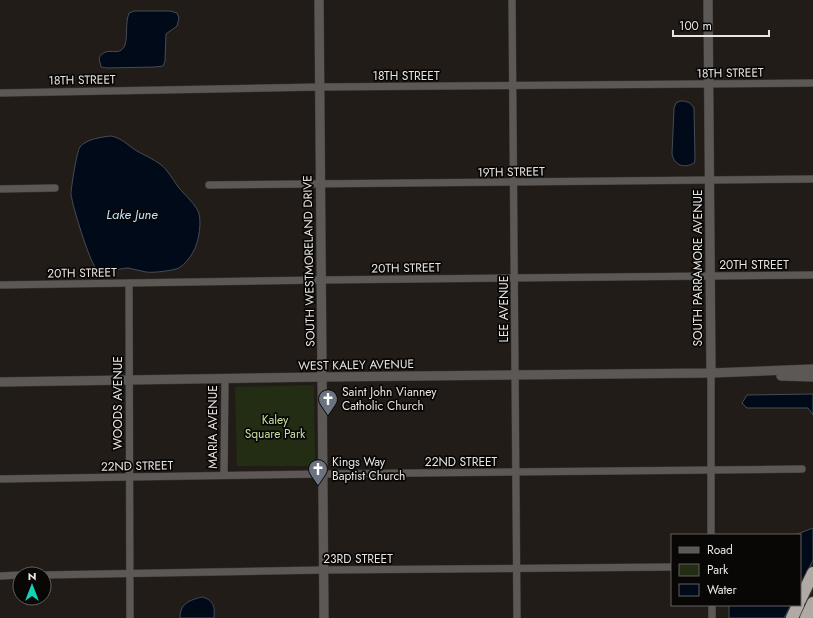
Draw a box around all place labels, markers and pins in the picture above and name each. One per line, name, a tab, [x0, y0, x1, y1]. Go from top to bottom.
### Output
place label: Saint John Vianney Catholic Church	[342, 383, 437, 415]
church icon: Saint John Vianney Catholic Church	[317, 388, 339, 416]
place label: Kings Way Baptist Church	[332, 453, 405, 485]
church icon: Kings Way Baptist Church	[307, 458, 329, 486]

